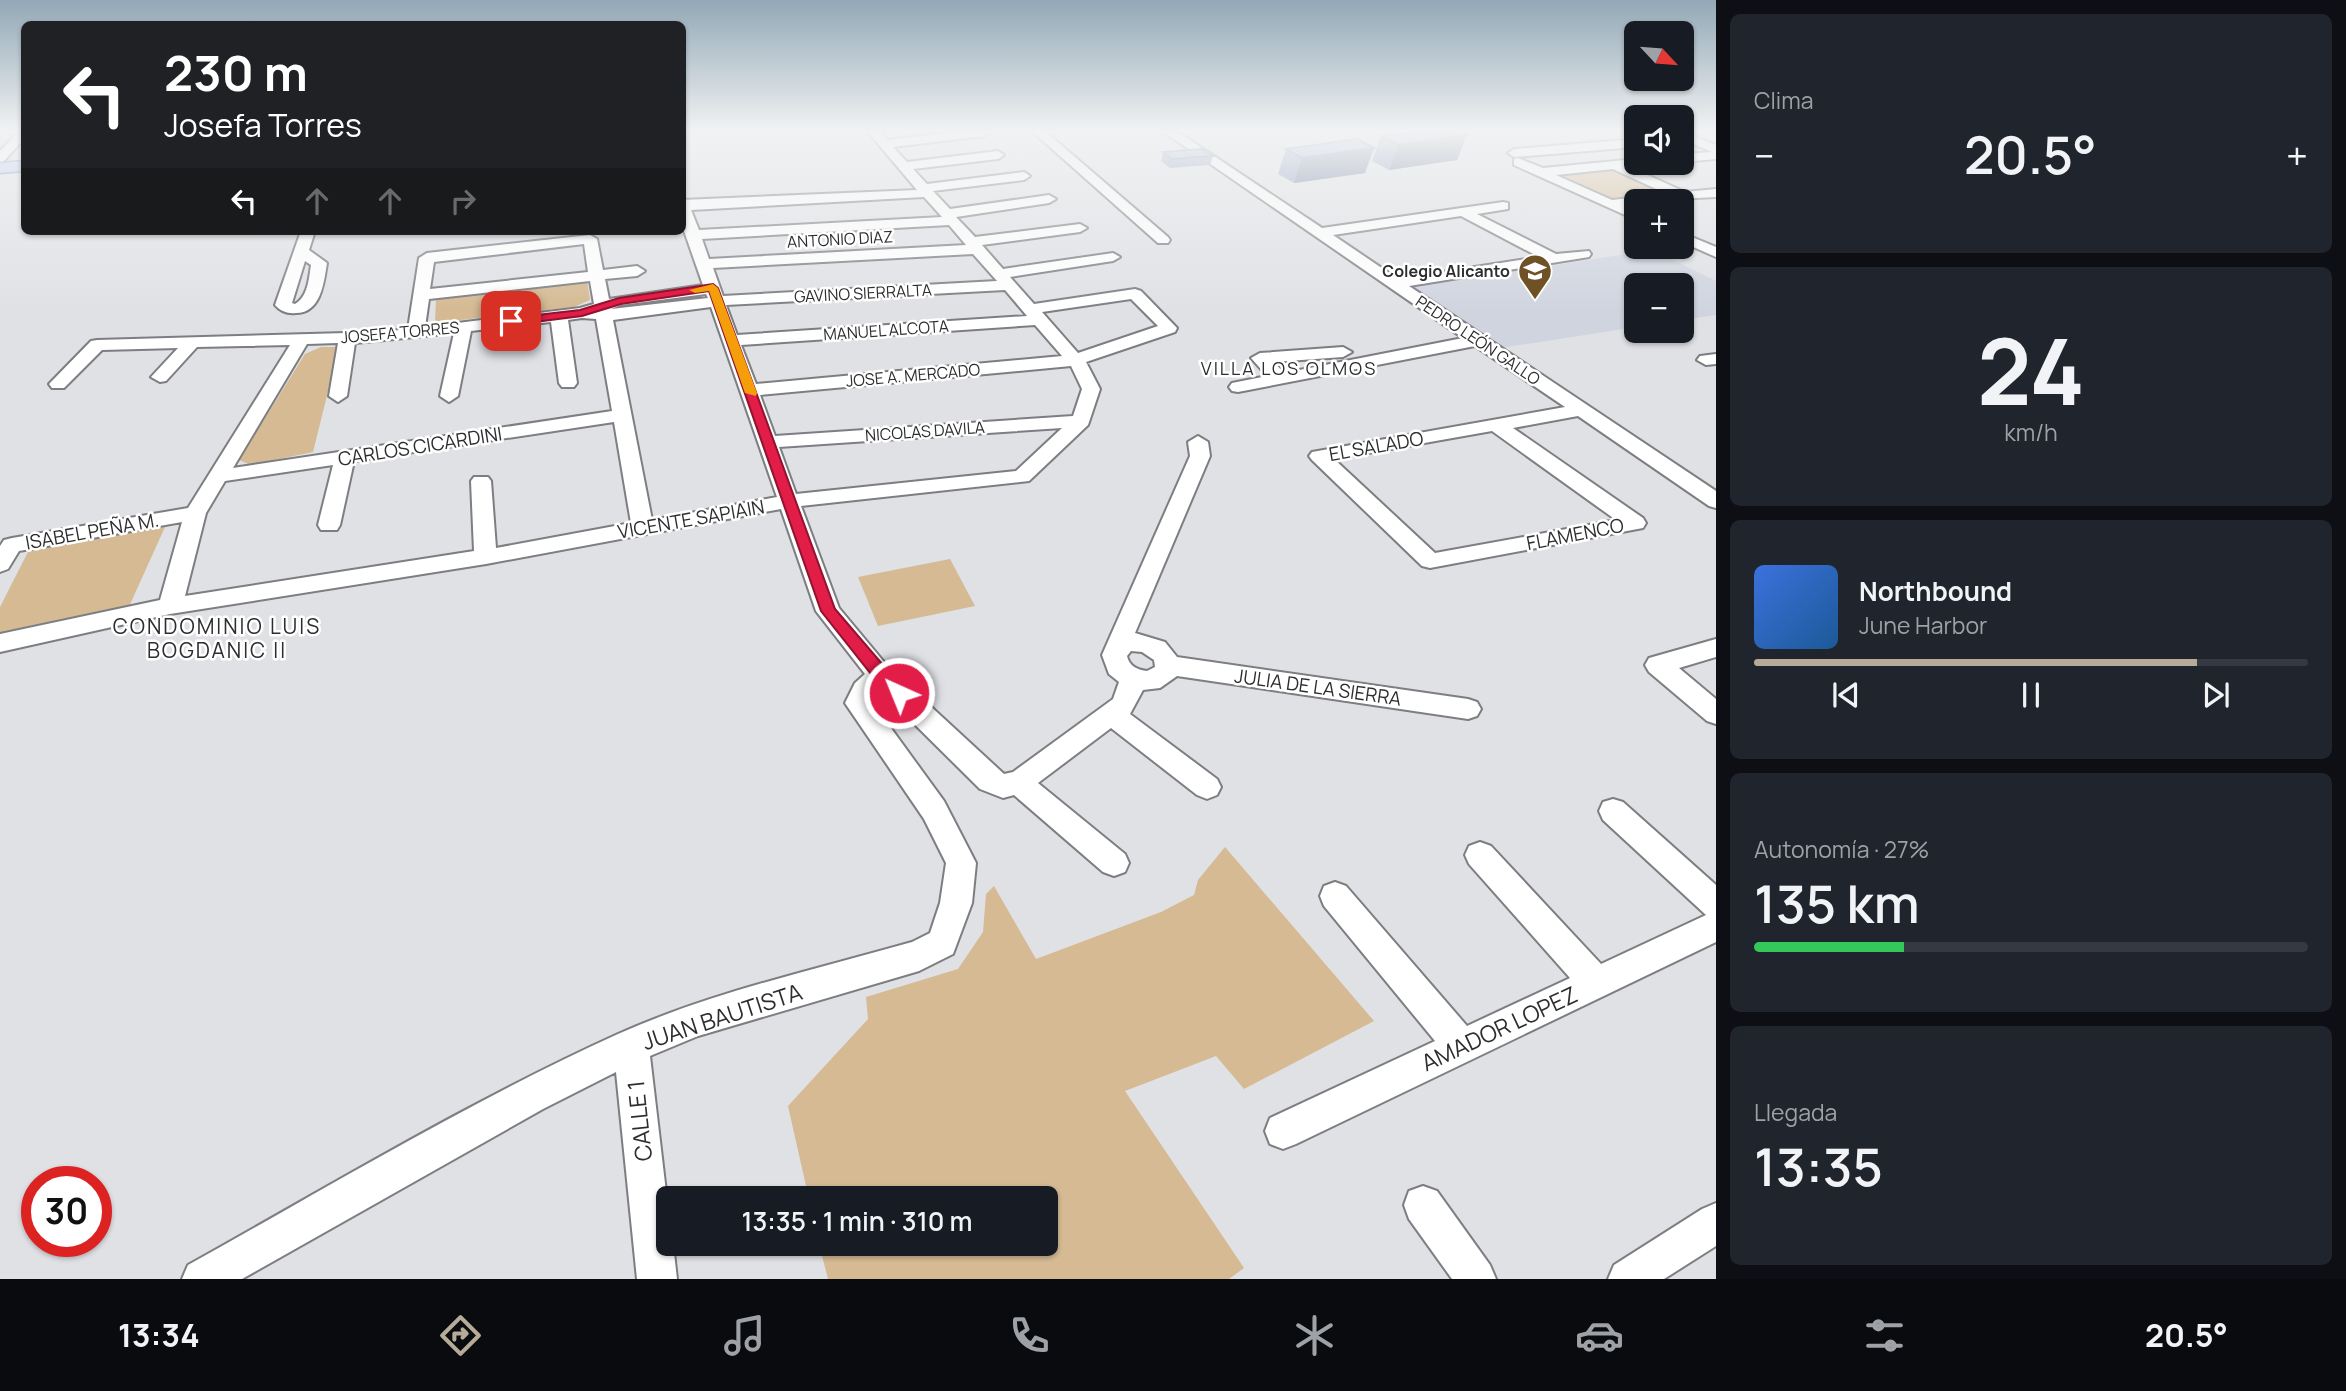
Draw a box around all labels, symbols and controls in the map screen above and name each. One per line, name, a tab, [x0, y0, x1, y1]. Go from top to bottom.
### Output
north arrow	[1624, 21, 1694, 91]
map controls	[1624, 21, 1694, 343]
text: 230 m	[164, 39, 308, 106]
icon: left	[49, 49, 140, 140]
text: Clima	[1754, 84, 1813, 116]
text: Josefa Torres	[164, 103, 362, 147]
button: sound	[1624, 105, 1694, 175]
text: 20.5°	[1964, 119, 2097, 190]
text: −	[1754, 129, 1775, 181]
text: +	[2286, 129, 2308, 181]
icon: left	[225, 182, 263, 220]
icon: ahead	[298, 182, 336, 220]
icon: ahead	[371, 182, 409, 220]
icon: right	[444, 182, 482, 220]
button: +	[1624, 189, 1694, 259]
street label: ANTONIO DIAZ	[786, 225, 894, 253]
school or university icon: Colegio Alicanto	[1516, 252, 1554, 301]
place label: Colegio Alicanto	[1382, 260, 1510, 282]
button: −	[1624, 273, 1694, 343]
street label: GAVINO SIERRALTA	[793, 278, 933, 308]
street label: PEDRO LEÓN GALLO	[1411, 290, 1545, 390]
pin	[481, 291, 541, 351]
icon: arrive	[492, 302, 530, 340]
text: 24	[1977, 308, 2085, 432]
street label: MANUEL ALCOTA	[822, 315, 950, 345]
street label: JOSEFA TORRES	[340, 316, 460, 348]
district label: VILLA LOS OLMOS	[1201, 356, 1377, 380]
street label: JOSE A. MERCADO	[845, 358, 981, 392]
street label: NICOLAS DAVILA	[864, 416, 986, 446]
text: km/h	[2004, 416, 2058, 448]
street label: CARLOS CICARDINI	[336, 420, 504, 472]
street label: EL SALADO	[1327, 425, 1425, 467]
street label: VICENTE SAPIAIN	[616, 493, 766, 545]
street label: ISABEL PEÑA M.	[23, 506, 161, 556]
street label: FLAMENCO	[1524, 512, 1626, 556]
text: Northbound	[1859, 573, 2012, 609]
text: June Harbor	[1859, 609, 1987, 641]
district label: CONDOMINIO LUIS BOGDANIC II	[113, 612, 321, 664]
position arrow	[862, 656, 936, 730]
street label: JULIA DE LA SIERRA	[1233, 662, 1403, 712]
icon: previous	[1827, 676, 1865, 714]
icon: pause	[2012, 676, 2050, 714]
icon: next	[2197, 676, 2235, 714]
text: Autonomía · 27%	[1754, 833, 1929, 865]
text: 135 km	[1754, 868, 1920, 939]
street label: JUAN BAUTISTA	[638, 975, 807, 1057]
street label: AMADOR LOPEZ	[1416, 978, 1582, 1078]
street label: CALLE 1	[619, 1079, 659, 1163]
text: Llegada	[1754, 1096, 1837, 1128]
text: 13:35	[1754, 1131, 1883, 1202]
speed limit sign: 30	[21, 1166, 112, 1257]
text: 13:35 · 1 min · 310 m	[741, 1203, 973, 1239]
icon: directions	[436, 1311, 485, 1360]
icon: music	[720, 1311, 769, 1360]
icon: phone	[1005, 1311, 1054, 1360]
icon: climate	[1290, 1311, 1339, 1360]
icon: car	[1575, 1311, 1624, 1360]
icon: filters	[1860, 1311, 1909, 1360]
text: 13:34	[118, 1313, 200, 1357]
text: 20.5°	[2145, 1313, 2228, 1357]

